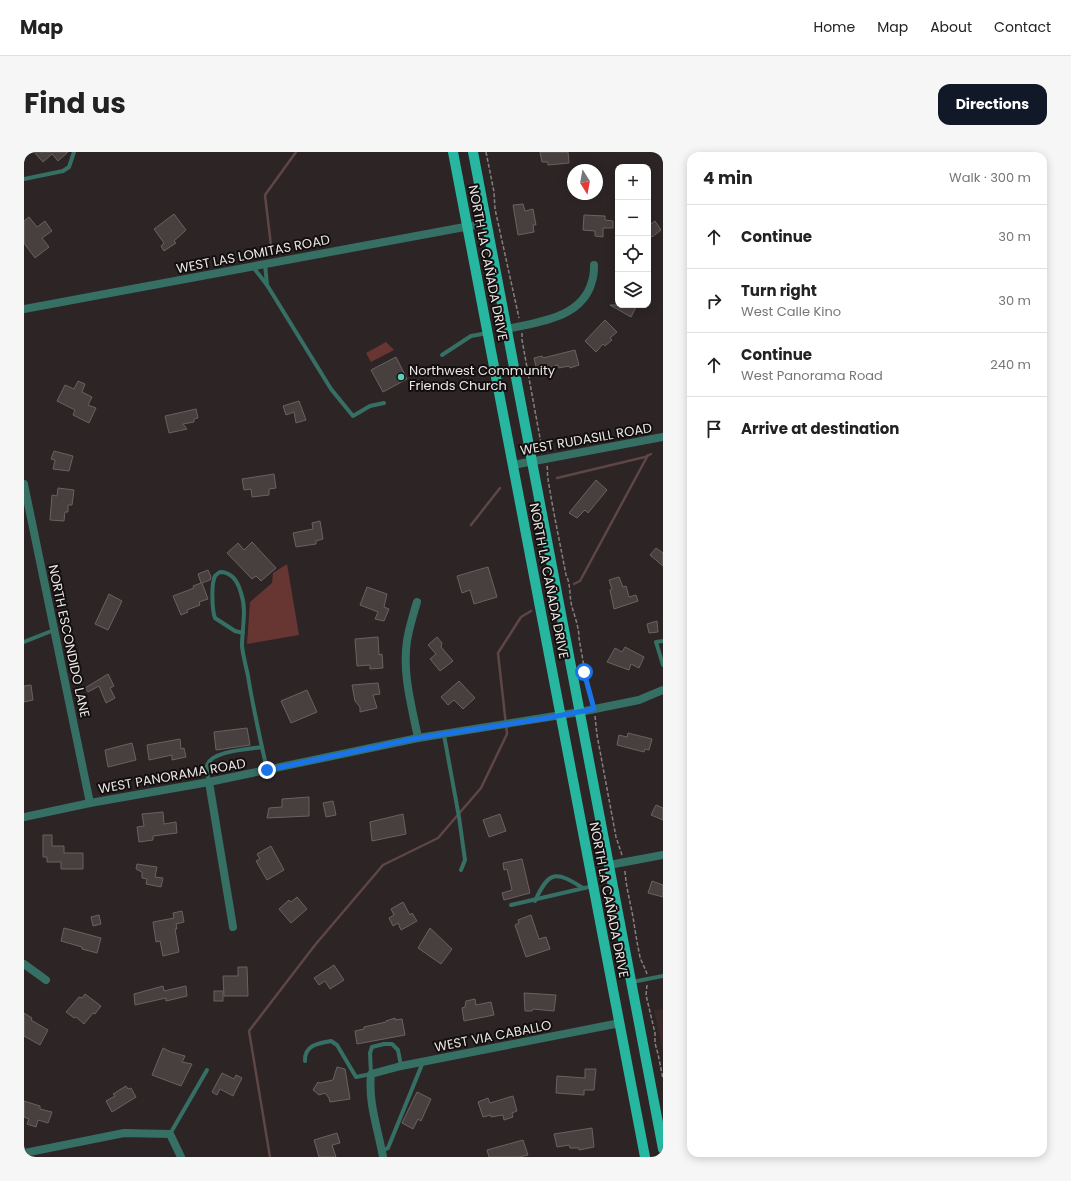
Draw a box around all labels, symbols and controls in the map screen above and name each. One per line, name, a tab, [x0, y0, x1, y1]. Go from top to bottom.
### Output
text: Map	[20, 14, 63, 41]
text: Home	[813, 17, 855, 37]
text: Map	[877, 17, 908, 37]
text: About	[930, 17, 972, 37]
text: Contact	[994, 17, 1051, 37]
text: Find us	[24, 84, 126, 123]
button: Directions	[938, 84, 1047, 125]
north arrow	[567, 164, 603, 200]
map controls	[615, 164, 651, 308]
button: +	[615, 164, 651, 200]
text: 4 min	[703, 166, 753, 190]
text: Walk · 300 m	[949, 168, 1031, 187]
street label: NORTH LA CAÑADA DRIVE	[464, 183, 512, 343]
button: −	[615, 200, 651, 236]
icon: ahead	[703, 226, 725, 248]
text: Continue	[741, 226, 812, 247]
text: 30 m	[998, 227, 1031, 246]
street label: WEST LAS LOMITAS ROAD	[175, 230, 331, 278]
button: locate	[615, 236, 651, 272]
button: layers	[615, 272, 651, 308]
text: Turn right	[741, 280, 817, 301]
icon: right	[703, 290, 725, 312]
text: 30 m	[998, 291, 1031, 310]
text: West Calle Kino	[741, 302, 841, 321]
text: Continue	[741, 344, 812, 365]
icon: ahead	[703, 354, 725, 376]
text: 240 m	[990, 355, 1031, 374]
place label: Northwest Community Friends Church	[409, 361, 556, 395]
text: West Panorama Road	[741, 366, 883, 385]
marker: Northwest Community Friends Church	[396, 372, 406, 382]
street label: WEST RUDASILL ROAD	[518, 418, 654, 460]
icon: arrive	[703, 418, 725, 440]
text: Arrive at destination	[741, 418, 899, 439]
street label: NORTH LA CAÑADA DRIVE	[525, 501, 573, 661]
street label: NORTH ESCONDIDO LANE	[43, 563, 95, 719]
route start	[575, 663, 593, 681]
street label: WEST PANORAMA ROAD	[97, 754, 247, 798]
route end	[258, 761, 276, 779]
street label: NORTH LA CAÑADA DRIVE	[585, 820, 633, 980]
street label: WEST VIA CABALLO	[433, 1015, 553, 1057]

